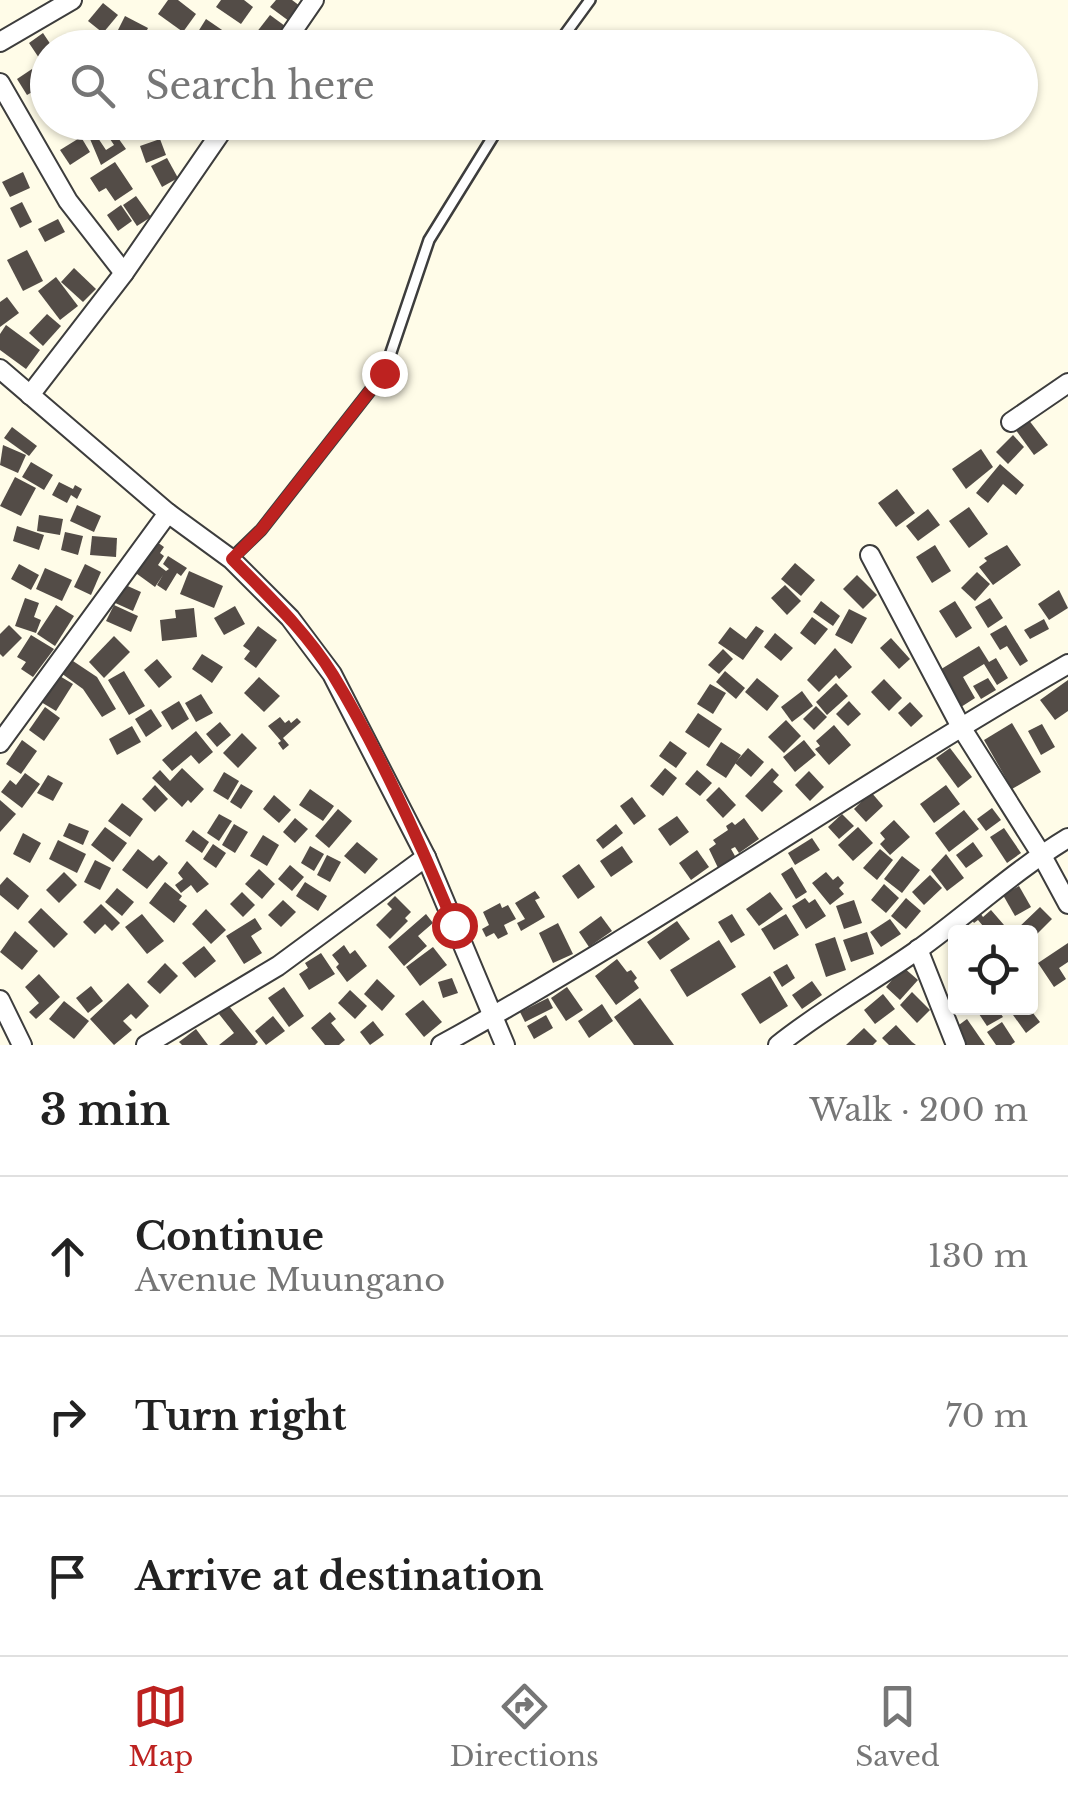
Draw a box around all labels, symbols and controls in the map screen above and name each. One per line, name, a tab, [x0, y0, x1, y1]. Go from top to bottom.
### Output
search box	[30, 30, 1038, 140]
icon: search	[65, 58, 120, 113]
text: Search here	[145, 62, 375, 109]
route end	[362, 351, 408, 397]
route start	[432, 903, 478, 949]
map controls	[948, 925, 1038, 1015]
button: locate	[948, 925, 1038, 1015]
text: 3 min	[40, 1084, 170, 1136]
text: Walk · 200 m	[809, 1090, 1028, 1130]
text: Continue	[135, 1213, 324, 1260]
icon: ahead	[40, 1229, 95, 1284]
text: 130 m	[928, 1236, 1028, 1276]
text: Avenue Muungano	[135, 1260, 445, 1300]
icon: right	[40, 1389, 95, 1444]
text: Turn right	[135, 1393, 346, 1440]
text: 70 m	[946, 1396, 1028, 1436]
icon: arrive	[40, 1549, 95, 1604]
text: Arrive at destination	[135, 1553, 544, 1600]
tab: Map	[128, 1679, 193, 1774]
tab: Directions	[450, 1679, 599, 1774]
tab: Saved	[855, 1679, 940, 1774]

